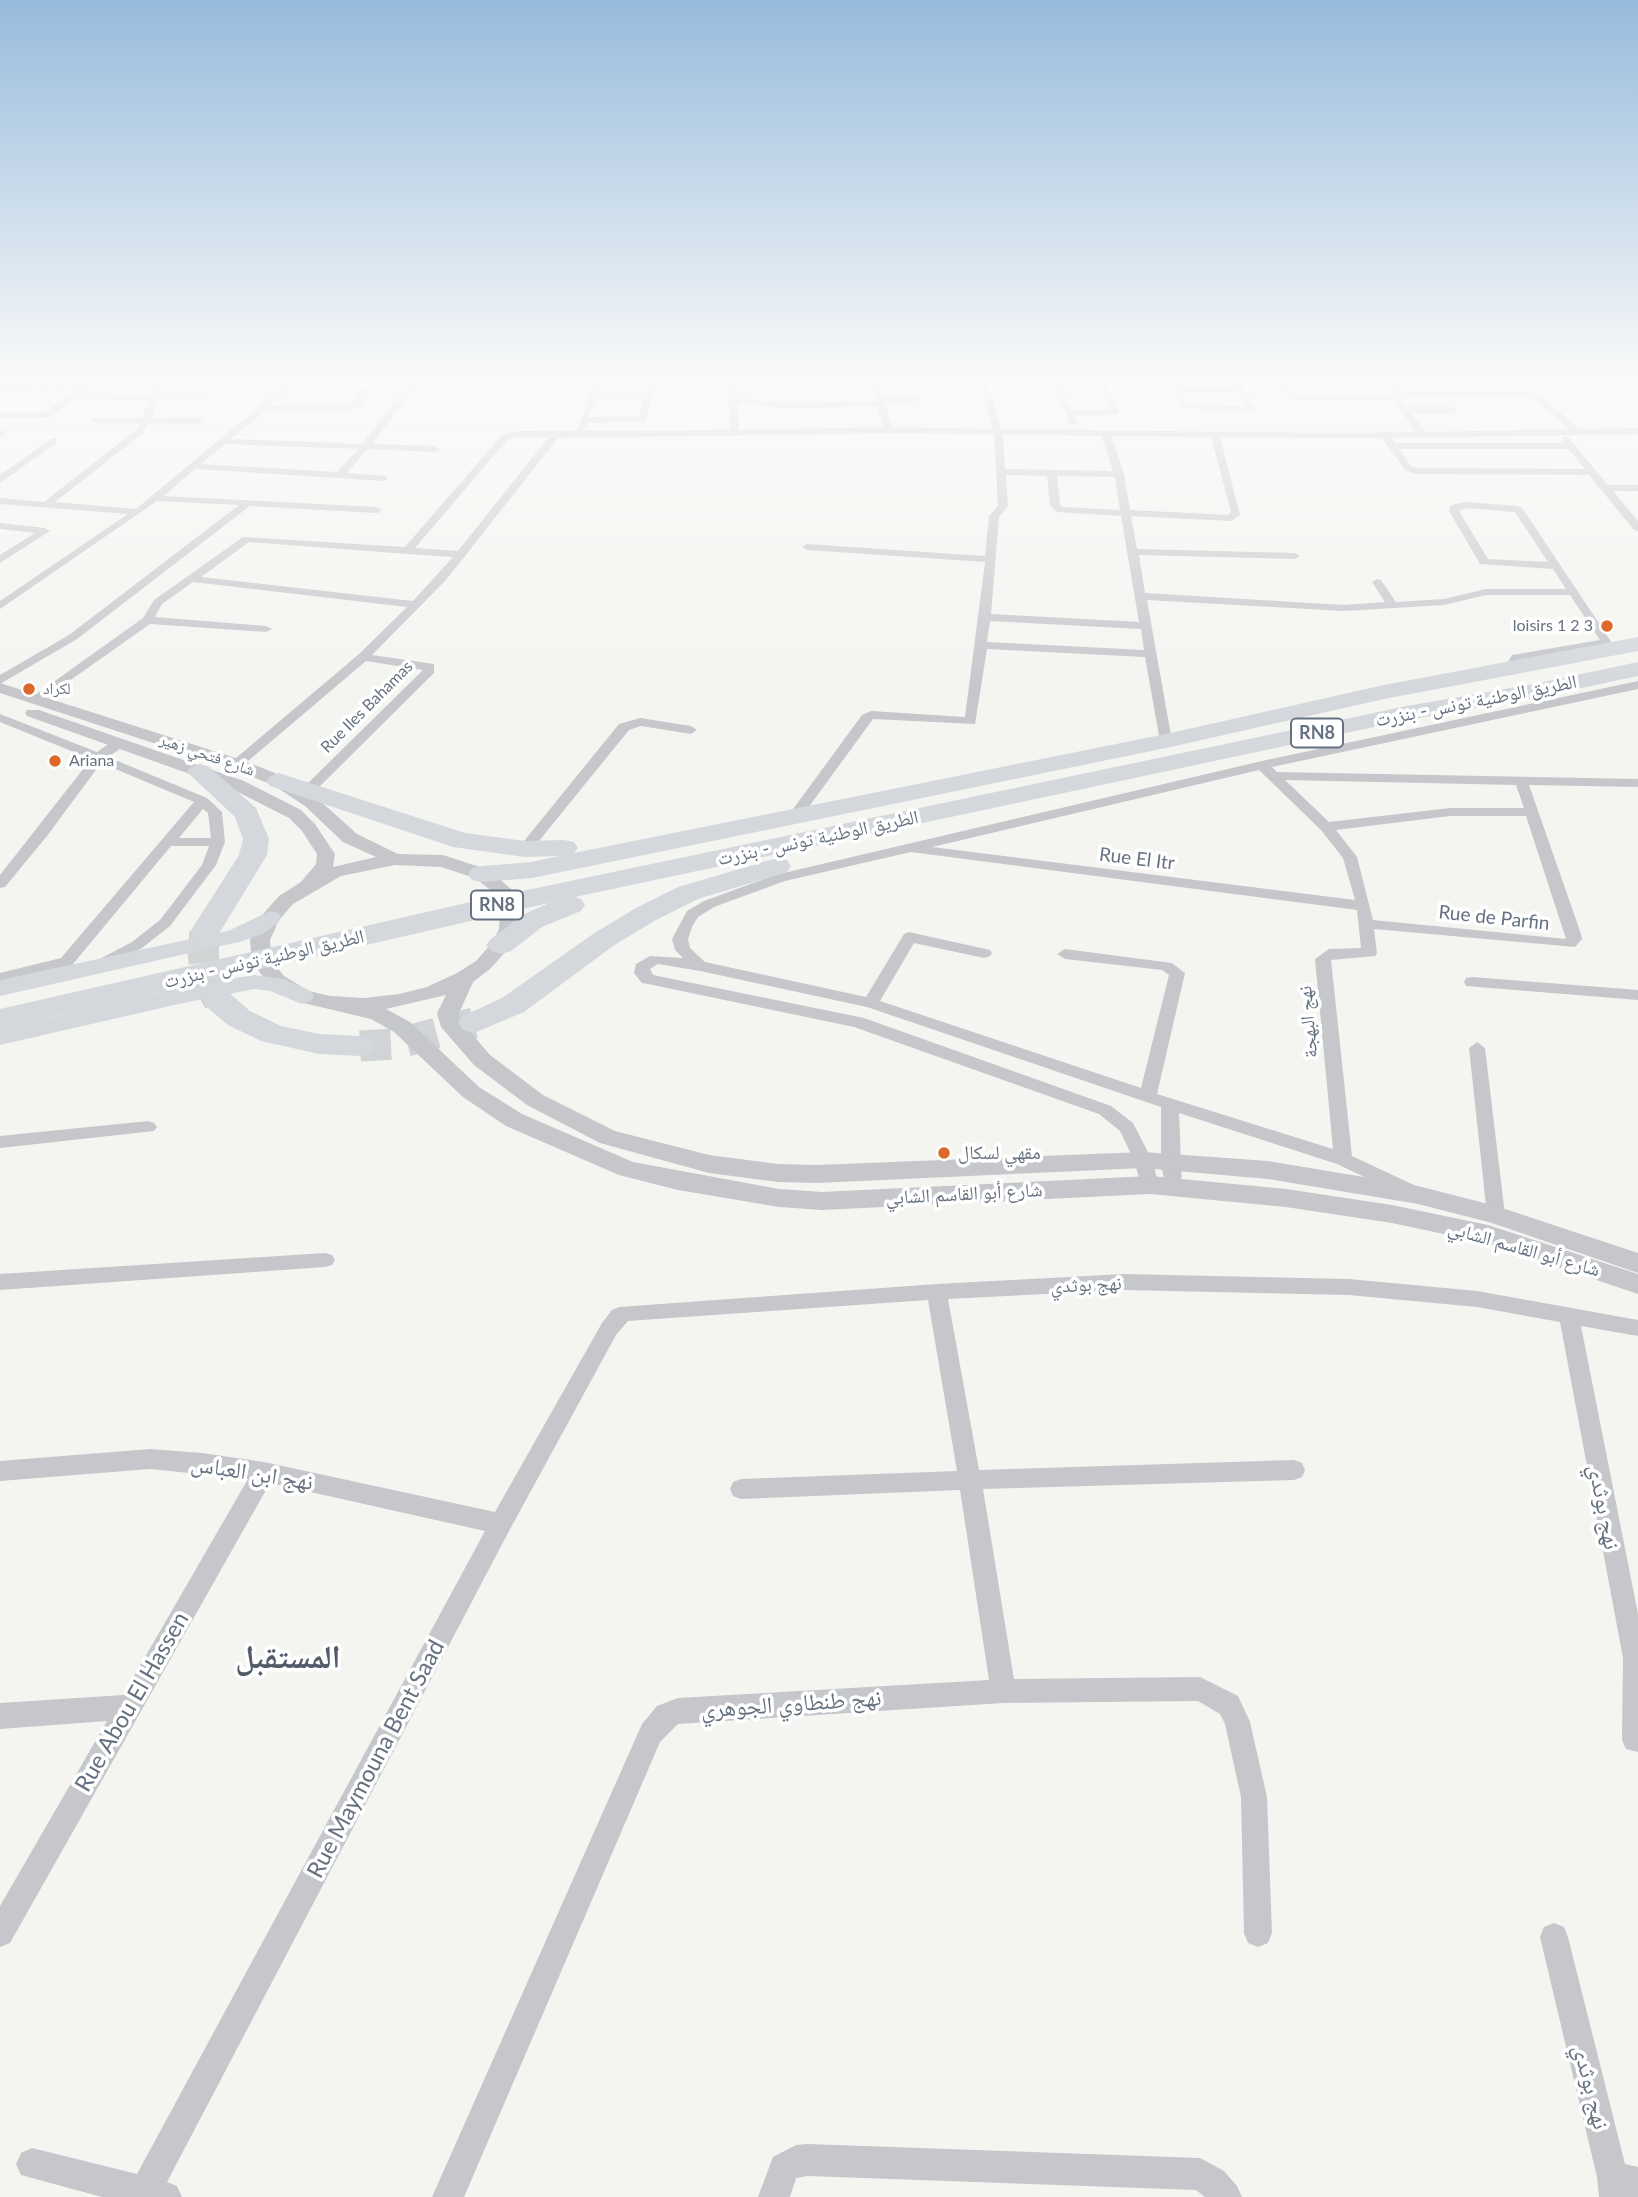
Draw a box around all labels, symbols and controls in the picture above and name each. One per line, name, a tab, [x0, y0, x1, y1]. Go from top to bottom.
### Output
place label: loisirs 1 2 3	[1513, 616, 1593, 636]
marker: loisirs 1 2 3	[1599, 618, 1615, 634]
street label: Rue Iles Bahamas	[317, 657, 417, 757]
street label: الطريق الوطنية تونس - بنزرت	[1373, 670, 1579, 732]
place label: لكراد	[43, 679, 71, 699]
marker: لكراد	[21, 681, 37, 697]
road number: RN8	[1291, 718, 1343, 748]
street label: شارع فتحي زهير	[157, 730, 257, 780]
place label: Ariana	[69, 751, 114, 771]
marker: Ariana	[47, 753, 63, 769]
street label: الطريق الوطنية تونس - بنزرت	[715, 806, 921, 870]
street label: Rue El Itr	[1098, 843, 1176, 875]
road number: RN8	[471, 890, 523, 920]
street label: Rue de Parfin	[1437, 901, 1551, 935]
street label: الطريق الوطنية تونس - بنزرت	[162, 925, 366, 993]
street label: نهج البهجة	[1293, 985, 1323, 1059]
place label: مقهي لسكال	[958, 1142, 1041, 1164]
marker: مقهي لسكال	[936, 1145, 952, 1161]
street label: شارع أبو القاسم الشابي	[885, 1179, 1043, 1209]
street label: شارع أبو القاسم الشابي	[1445, 1216, 1603, 1282]
street label: نهج بوثدي	[1050, 1272, 1122, 1298]
street label: نهج ابن العباس	[189, 1450, 315, 1496]
street label: نهج بوثدي	[1582, 1462, 1626, 1552]
street label: Rue Abou El Hassen	[69, 1607, 195, 1797]
street label: Rue Maymouna Bent Saad	[302, 1635, 450, 1883]
district label: المستقبل	[235, 1639, 341, 1677]
street label: نهج طنطاوي الجوهري	[700, 1684, 882, 1724]
street label: نهج بوثدي	[1567, 2042, 1615, 2132]

